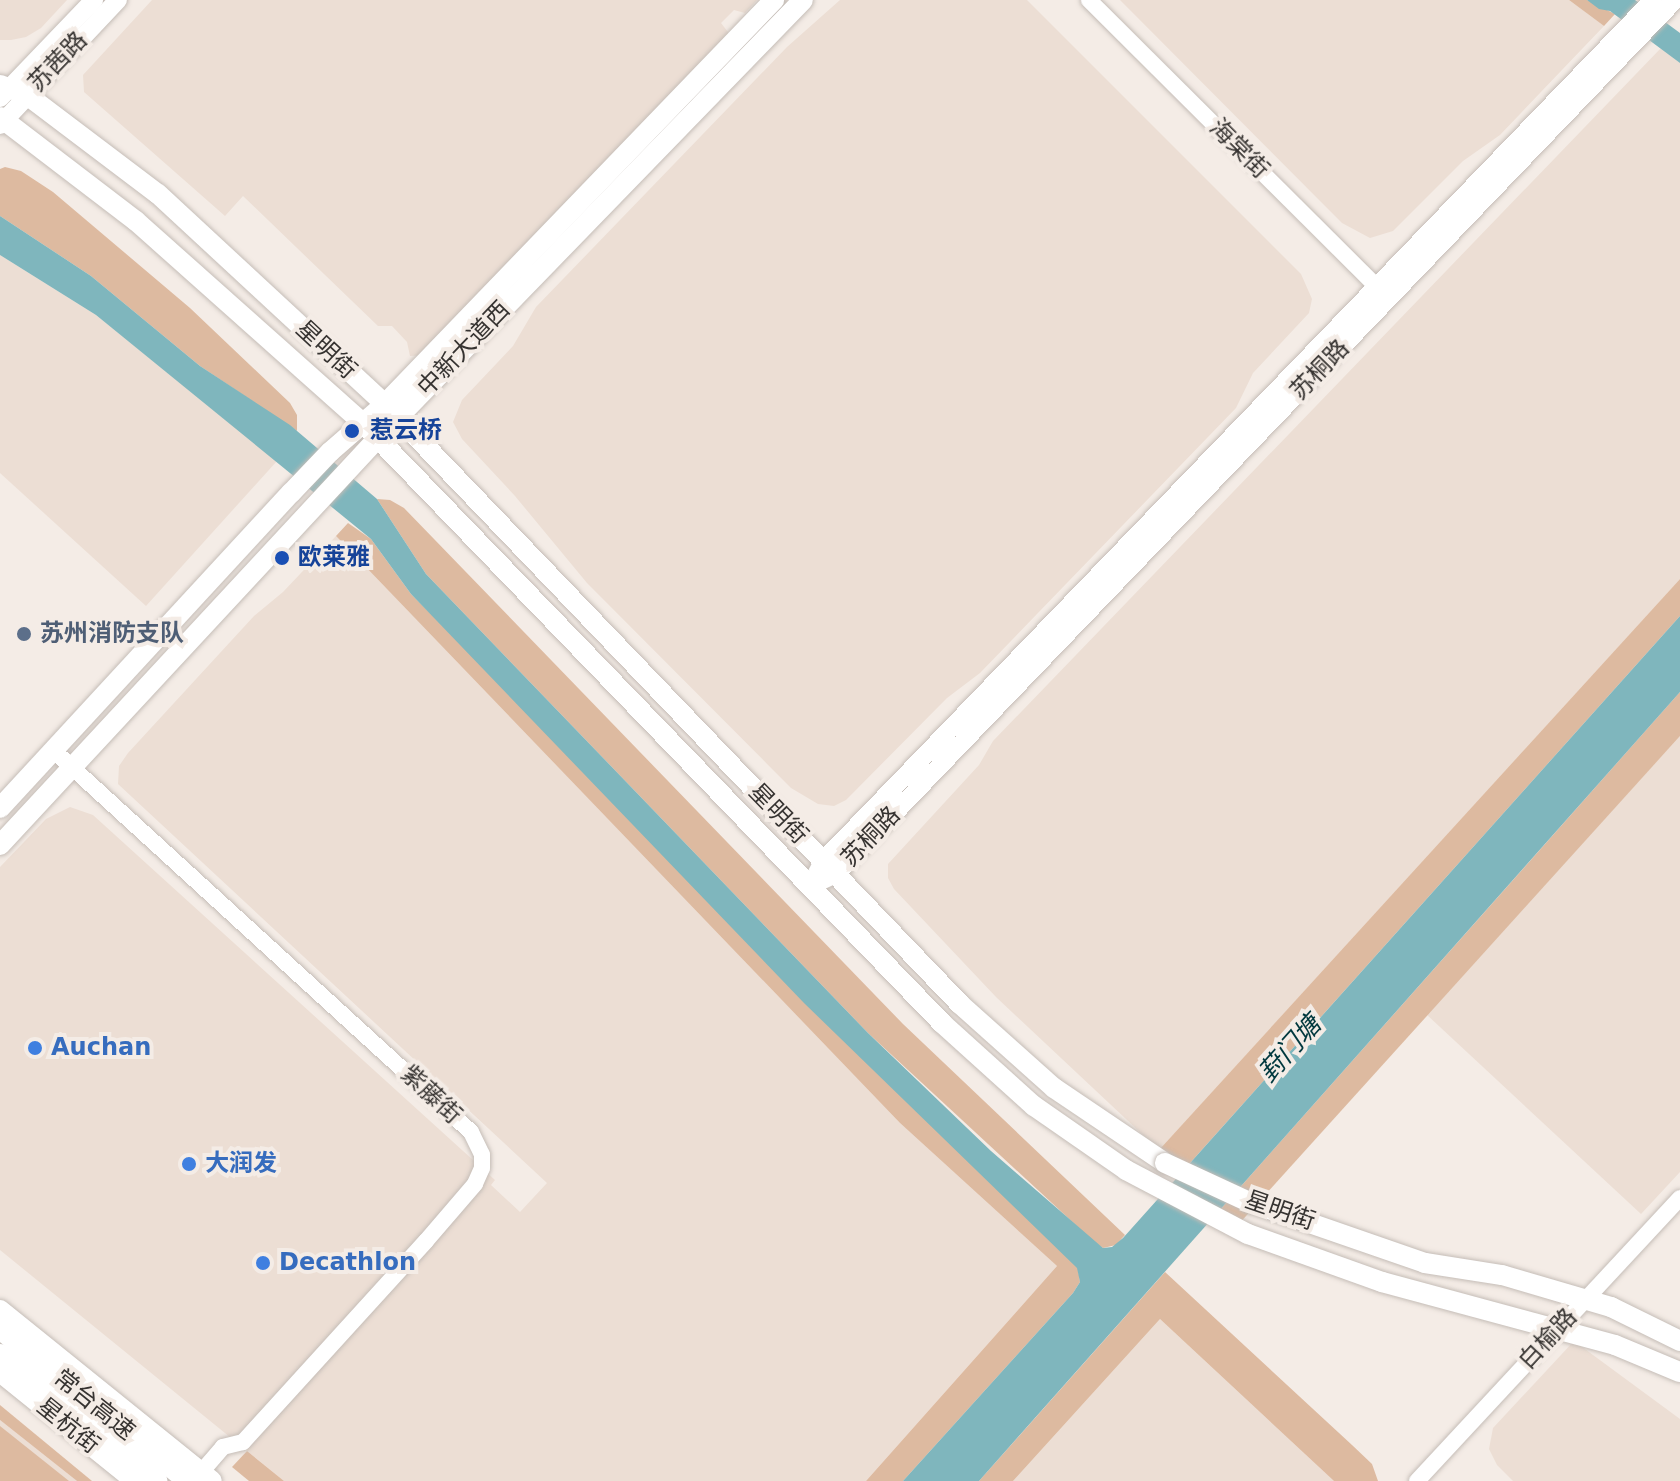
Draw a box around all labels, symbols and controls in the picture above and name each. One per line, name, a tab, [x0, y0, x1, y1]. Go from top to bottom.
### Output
street label: 苏茜路	[23, 26, 93, 98]
street label: 海棠街	[1203, 113, 1275, 185]
street label: 中新大道西	[412, 296, 516, 402]
street label: 星明街	[290, 315, 362, 385]
street label: 苏桐路	[1285, 334, 1355, 406]
place label: 惹云桥	[370, 417, 442, 445]
marker: 惹云桥	[341, 420, 363, 442]
place label: 欧莱雅	[298, 544, 370, 572]
marker: 欧莱雅	[273, 549, 291, 567]
place label: 苏州消防支队	[40, 620, 184, 648]
marker: 苏州消防支队	[15, 625, 33, 643]
street label: 星明街	[743, 778, 813, 850]
street label: 苏桐路	[836, 801, 906, 873]
water label: 葑门塘	[1252, 1010, 1328, 1088]
place label: Auchan	[51, 1034, 151, 1062]
marker: Auchan	[26, 1039, 44, 1057]
street label: 紫藤街	[395, 1060, 467, 1130]
place label: 大润发	[205, 1150, 277, 1178]
marker: 大润发	[180, 1155, 198, 1173]
street label: 星明街	[1241, 1186, 1319, 1236]
place label: Decathlon	[279, 1249, 416, 1277]
marker: Decathlon	[254, 1254, 272, 1272]
street label: 白榆路	[1513, 1303, 1583, 1375]
street label: 常台高速	[48, 1364, 140, 1446]
street label: 星杭街	[31, 1392, 105, 1460]

